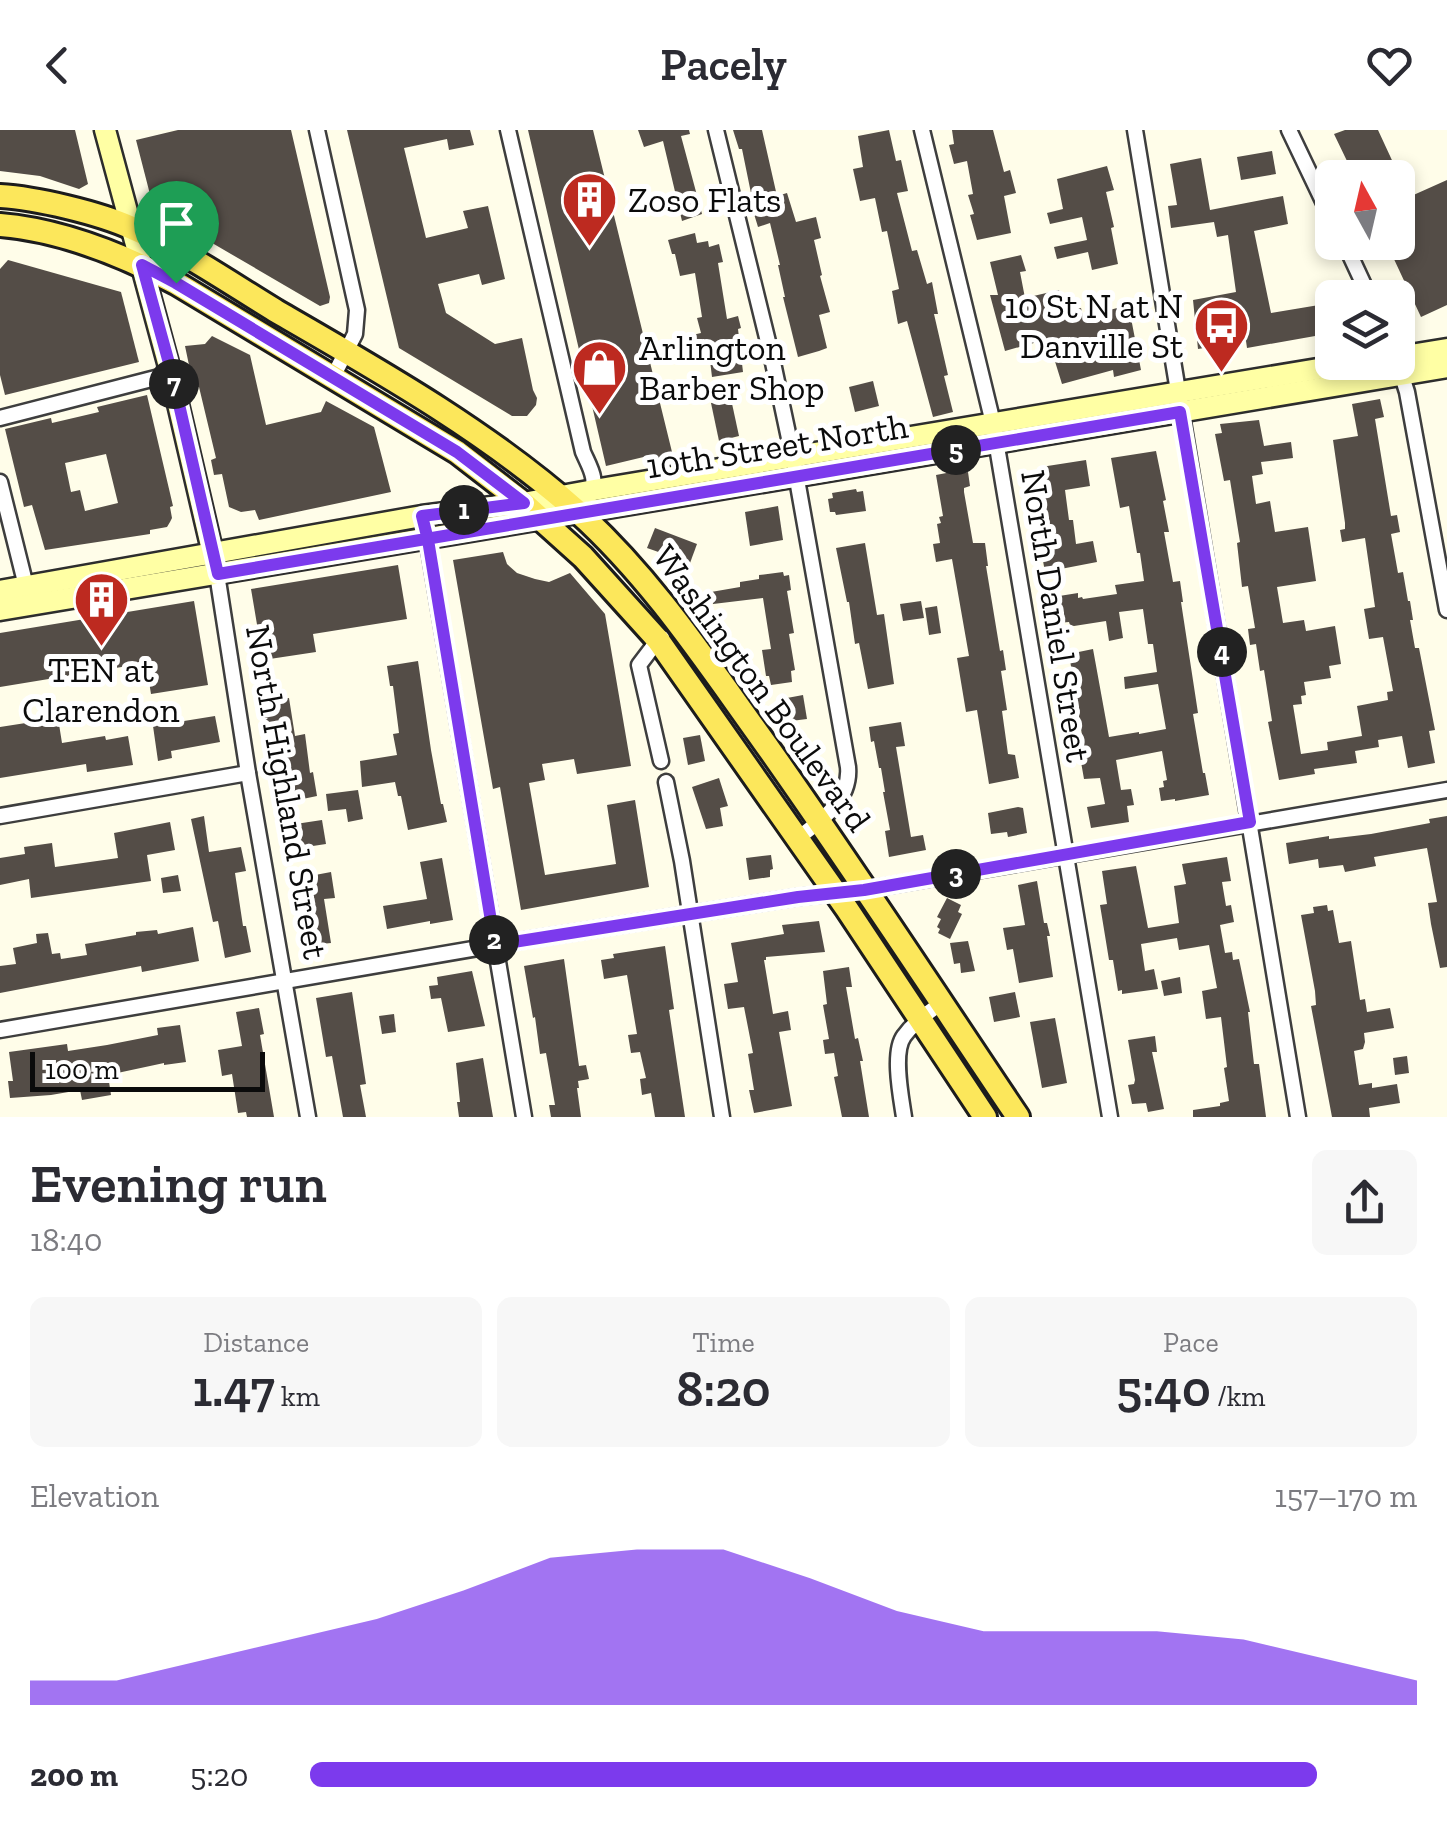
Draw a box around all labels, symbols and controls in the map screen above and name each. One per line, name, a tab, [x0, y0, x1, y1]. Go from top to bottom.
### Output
icon: back	[30, 38, 85, 93]
text: Pacely	[660, 38, 787, 92]
icon: heart	[1362, 38, 1417, 93]
north arrow	[1315, 160, 1415, 260]
map controls	[1315, 160, 1415, 380]
building icon: Zoso Flats	[559, 170, 619, 249]
place label: Zoso Flats	[628, 179, 781, 221]
pin	[134, 181, 219, 284]
icon: arrive	[149, 196, 204, 251]
button: layers	[1315, 280, 1415, 380]
place label: 10 St N at N Danville St	[1004, 285, 1183, 367]
bus stop icon: 10 St N at N Danville St	[1192, 296, 1252, 375]
place label: Arlington Barber Shop	[639, 327, 824, 409]
shop icon: Arlington Barber Shop	[570, 338, 630, 417]
pin: 7	[149, 359, 199, 409]
text: 7	[167, 367, 181, 400]
street label: 10th Street North	[643, 405, 911, 487]
pin: 5	[931, 425, 981, 475]
text: 5	[949, 433, 963, 466]
street label: North Daniel Street	[1012, 467, 1100, 765]
pin: 1	[439, 485, 489, 535]
text: 1	[458, 493, 470, 526]
street label: Washington Boulevard	[644, 537, 880, 839]
building icon: TEN at Clarendon	[71, 569, 131, 648]
street label: North Highland Street	[237, 622, 337, 962]
pin: 4	[1197, 627, 1247, 677]
text: 4	[1214, 635, 1230, 668]
place label: TEN at Clarendon	[22, 649, 180, 731]
pin: 3	[931, 849, 981, 899]
text: 3	[949, 857, 963, 890]
pin: 2	[469, 915, 519, 965]
text: 2	[486, 923, 502, 956]
scale bar	[30, 1047, 265, 1091]
text: 100 m	[45, 1053, 119, 1086]
text: Evening run	[30, 1150, 327, 1216]
button: share	[1312, 1150, 1417, 1255]
text: 18:40	[30, 1221, 102, 1259]
text: Distance	[203, 1326, 309, 1359]
text: Time	[692, 1326, 755, 1359]
text: Pace	[1163, 1326, 1219, 1359]
text: 1.47	[193, 1359, 275, 1419]
text: 8:20	[676, 1359, 771, 1419]
text: 5:40	[1116, 1359, 1211, 1419]
text: km	[275, 1380, 320, 1413]
text: /km	[1211, 1380, 1265, 1413]
text: Elevation	[30, 1477, 159, 1515]
text: 157–170 m	[1274, 1477, 1417, 1515]
text: 200 m	[30, 1756, 118, 1794]
text: 5:20	[190, 1756, 248, 1794]

